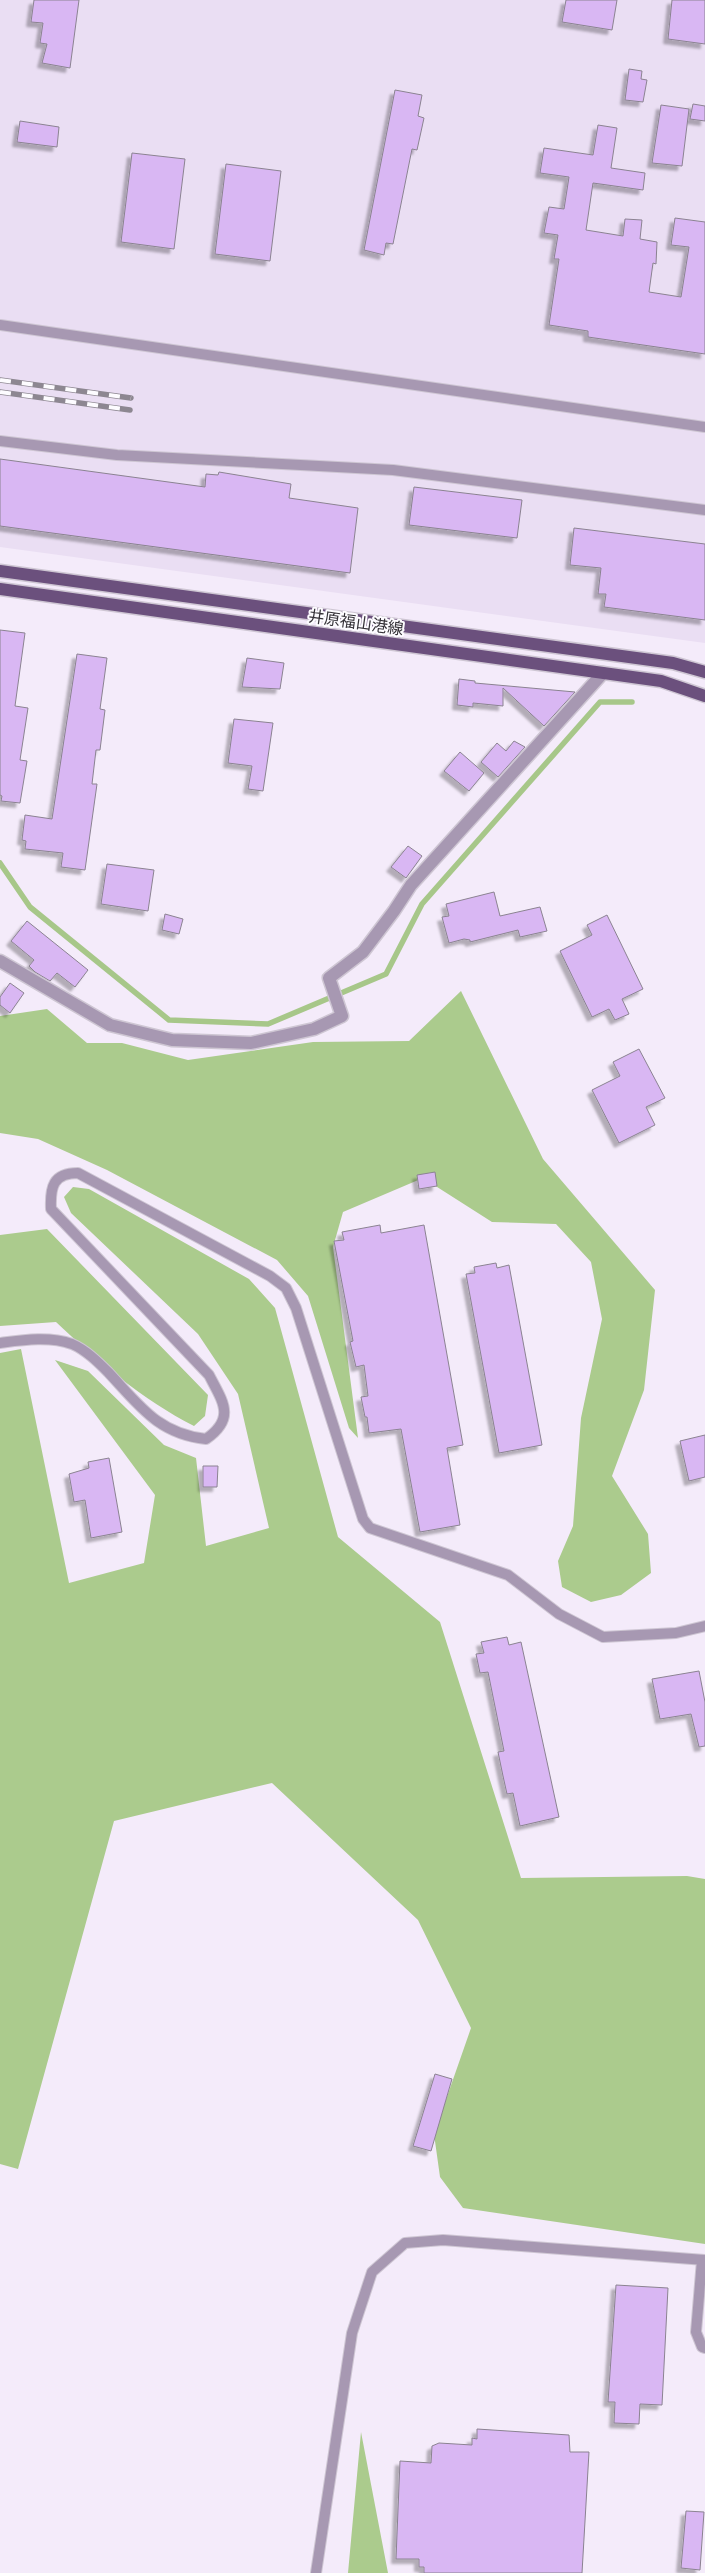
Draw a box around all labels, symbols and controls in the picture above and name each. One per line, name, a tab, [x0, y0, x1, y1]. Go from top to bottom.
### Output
street label: 井原福山港線	[307, 602, 405, 640]

